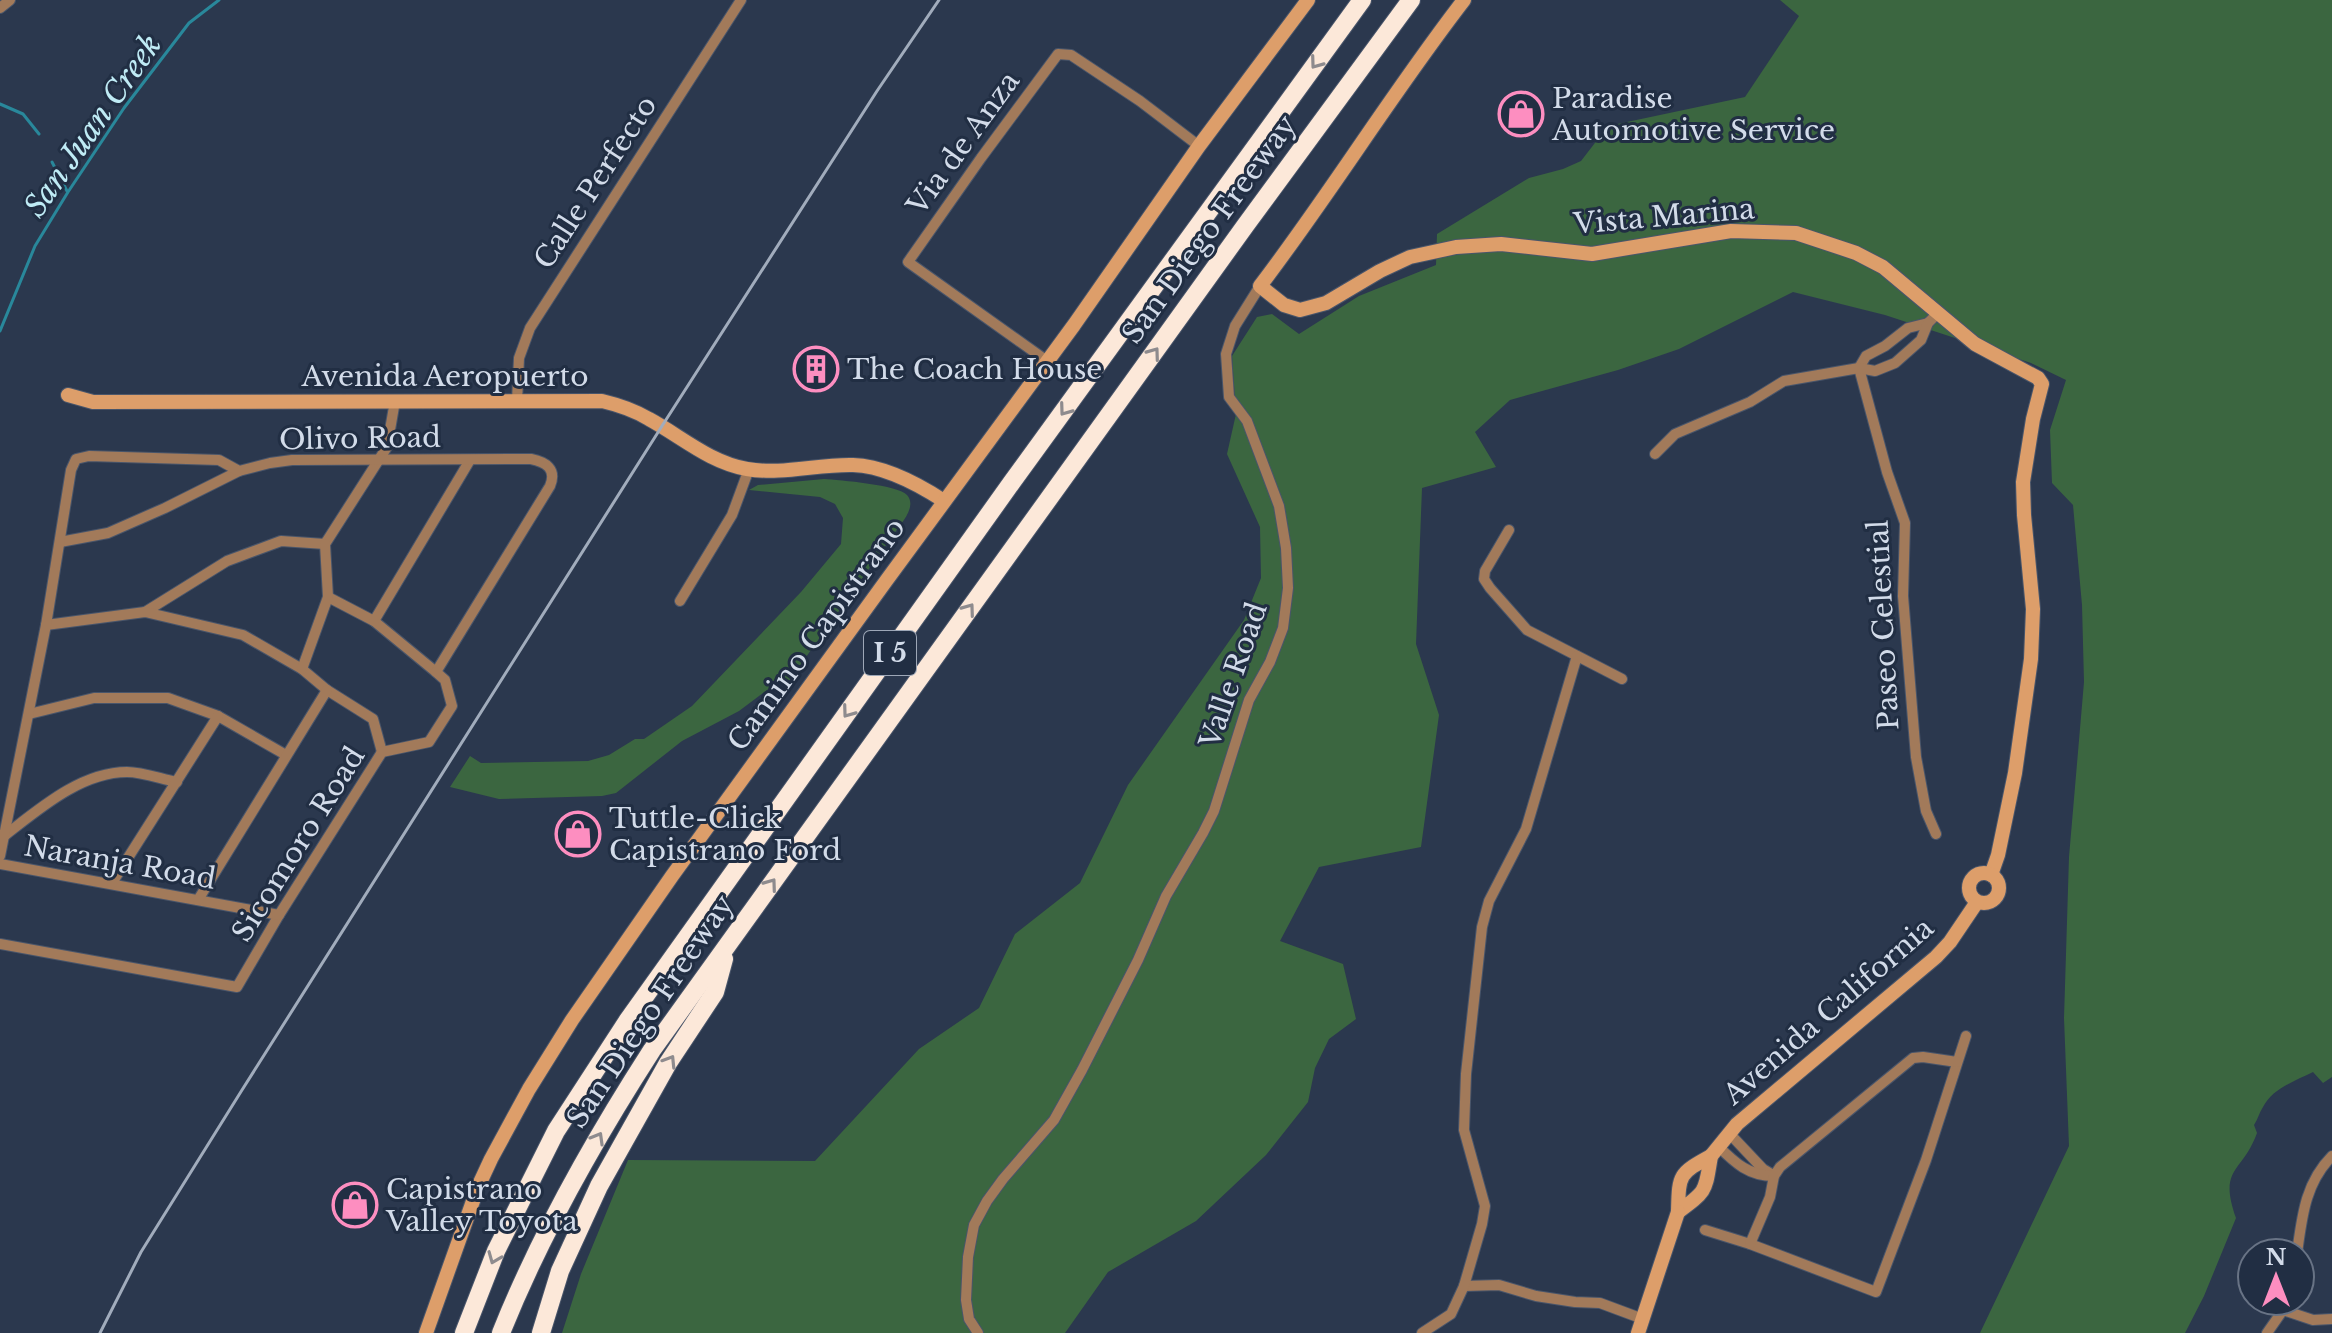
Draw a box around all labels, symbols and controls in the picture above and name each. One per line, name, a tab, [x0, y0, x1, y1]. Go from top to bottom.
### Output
water label: San Juan Creek	[16, 27, 169, 224]
one-way arrow	[1311, 54, 1326, 69]
street label: Via de Anza	[899, 65, 1027, 222]
place label: Paradise Automotive Service	[1551, 81, 1835, 148]
street label: Calle Perfecto	[526, 89, 664, 275]
shop icon: Paradise Automotive Service	[1497, 90, 1545, 138]
street label: San Diego Freeway	[1115, 108, 1304, 350]
street label: Vista Marina	[1571, 191, 1756, 242]
building icon: The Coach House	[792, 345, 840, 393]
one-way arrow	[1144, 347, 1159, 361]
place label: The Coach House	[847, 352, 1102, 387]
street label: Avenida Aeropuerto	[300, 359, 589, 394]
one-way arrow	[1060, 401, 1074, 415]
street label: Olivo Road	[279, 420, 441, 457]
street label: Camino Capistrano	[720, 511, 913, 758]
street label: Paseo Celestial	[1861, 519, 1906, 731]
street label: Valle Road	[1192, 598, 1275, 753]
one-way arrow	[960, 603, 974, 618]
road number: I 5	[864, 631, 916, 675]
one-way arrow	[843, 703, 858, 718]
street label: Sicomoro Road	[224, 740, 372, 948]
place label: Tuttle-Click Capistrano Ford	[609, 801, 841, 868]
shop icon: Tuttle-Click Capistrano Ford	[554, 810, 602, 858]
street label: Naranja Road	[21, 828, 219, 897]
one-way arrow	[761, 878, 775, 892]
street label: San Diego Freeway	[559, 888, 742, 1135]
street label: Avenida California	[1715, 910, 1941, 1113]
one-way arrow	[660, 1055, 675, 1070]
one-way arrow	[588, 1132, 604, 1147]
place label: Capistrano Valley Toyota	[385, 1172, 578, 1239]
shop icon: Capistrano Valley Toyota	[331, 1181, 379, 1229]
north arrow	[2236, 1237, 2316, 1317]
text: N	[2266, 1244, 2287, 1271]
one-way arrow	[487, 1250, 503, 1264]

